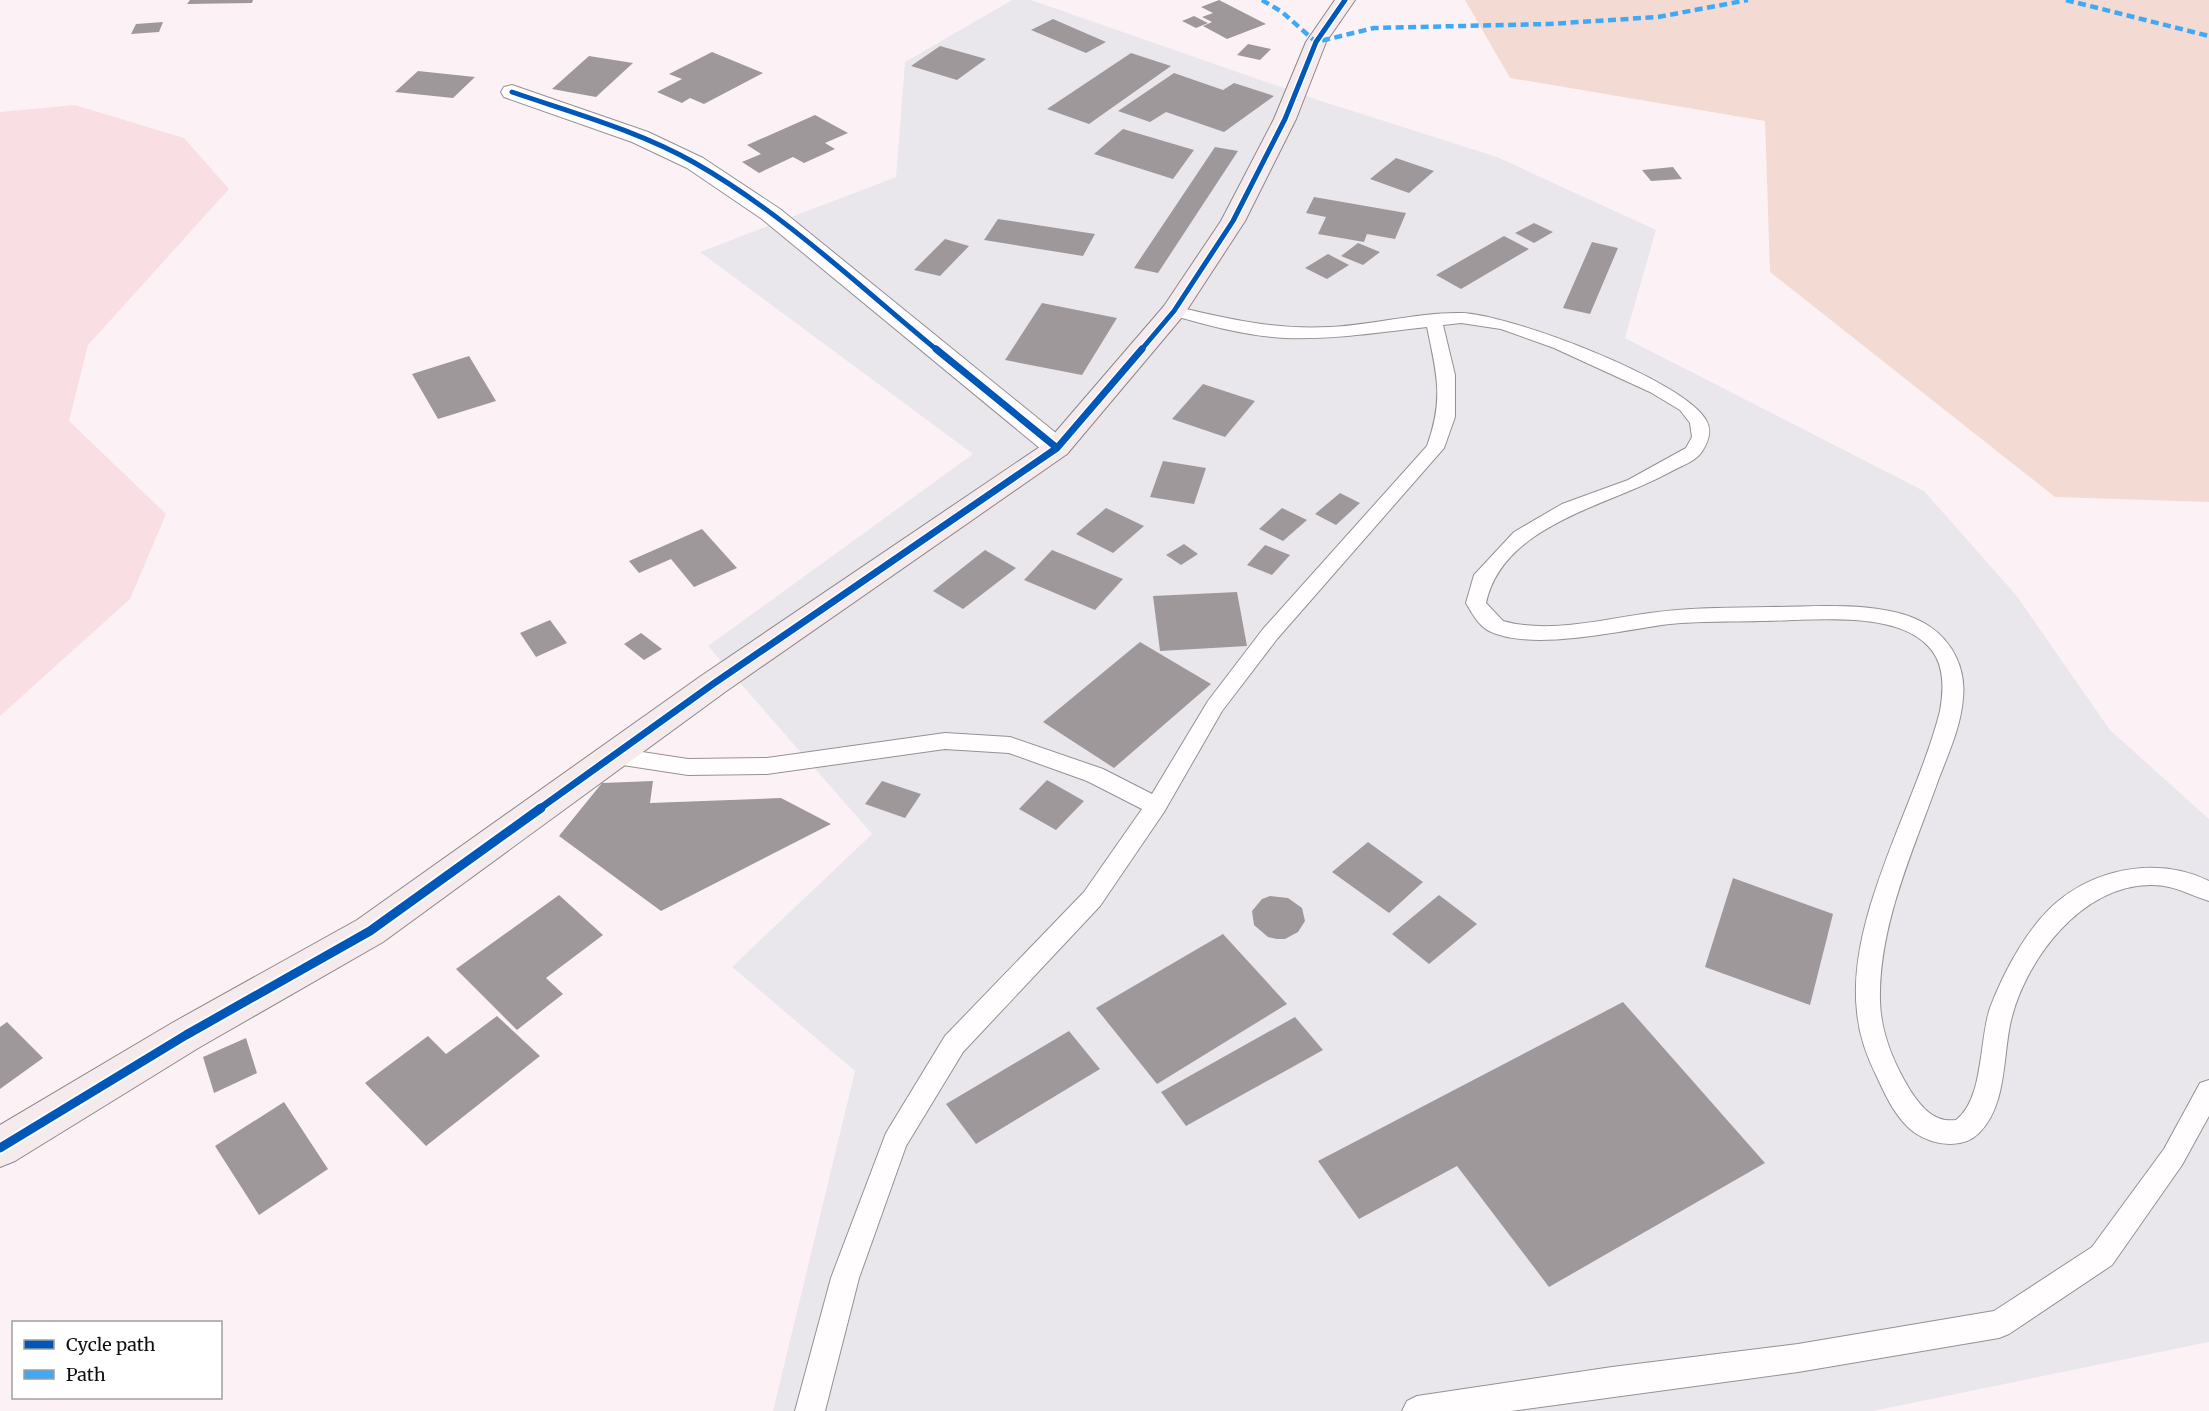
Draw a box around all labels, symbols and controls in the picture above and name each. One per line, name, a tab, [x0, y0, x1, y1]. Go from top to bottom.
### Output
legend	[12, 1321, 222, 1399]
text: Cycle path	[66, 1333, 156, 1356]
text: Path	[66, 1363, 106, 1386]

